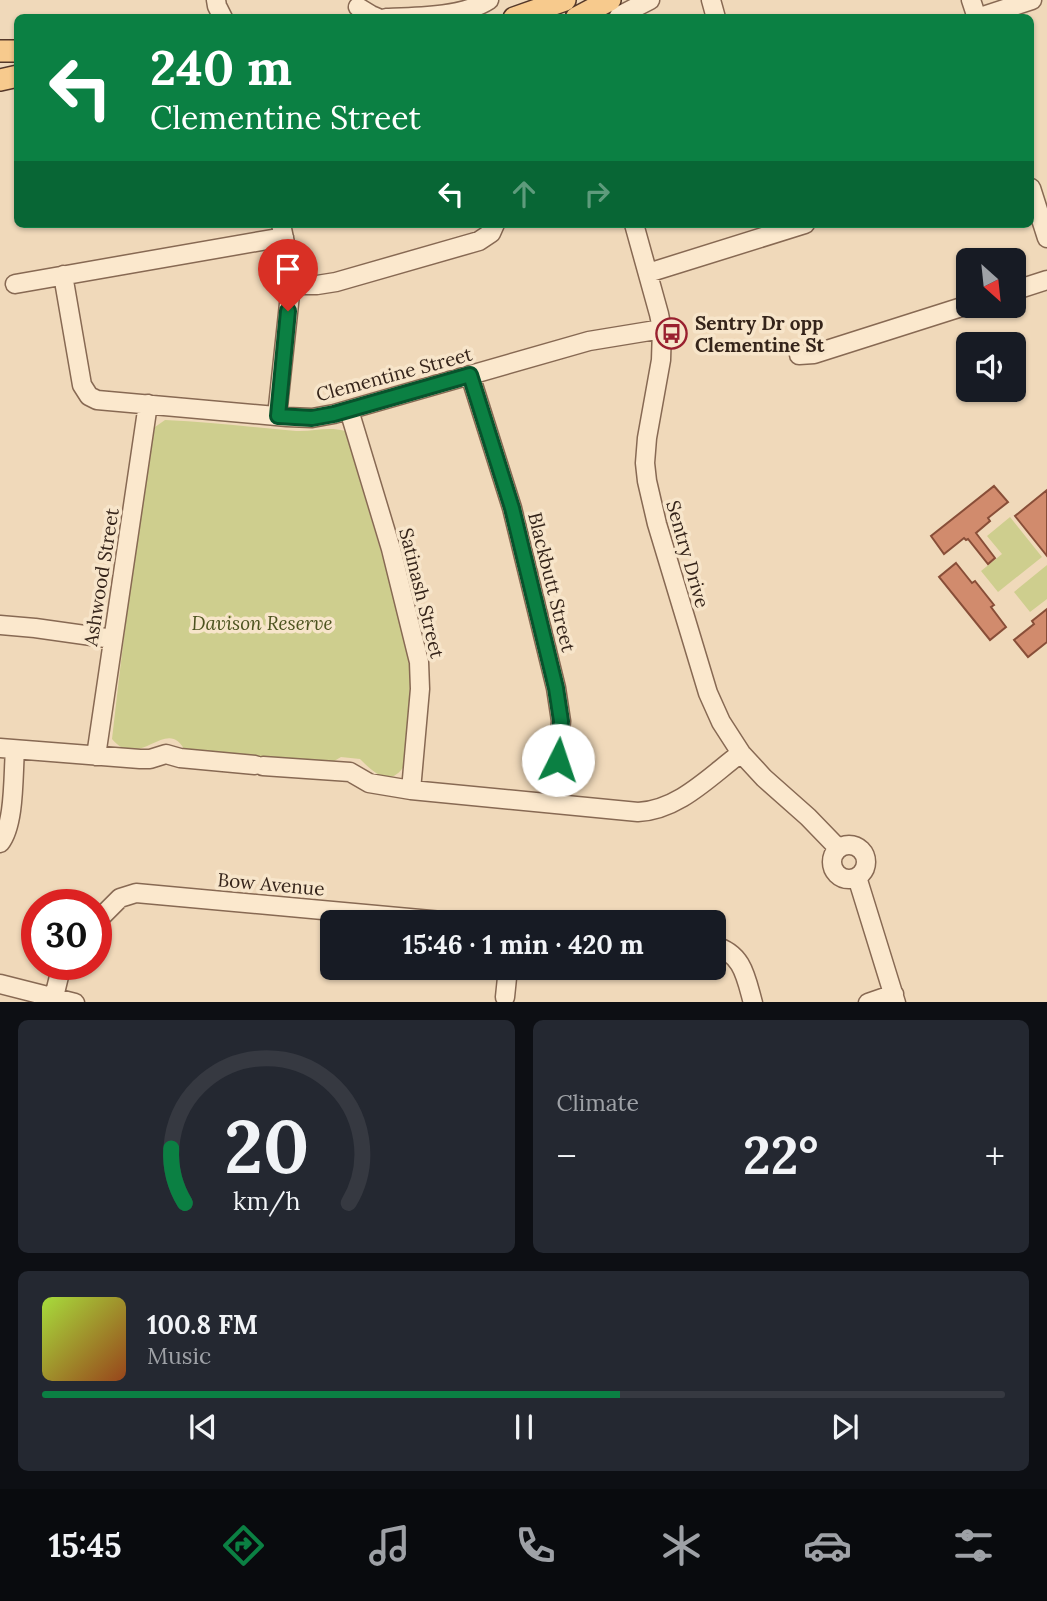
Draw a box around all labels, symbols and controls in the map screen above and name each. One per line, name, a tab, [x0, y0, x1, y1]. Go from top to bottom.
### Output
text: 240 m	[150, 36, 292, 98]
icon: left	[35, 42, 126, 133]
text: Clementine Street	[150, 97, 421, 138]
icon: left	[432, 175, 470, 213]
icon: ahead	[505, 175, 543, 213]
icon: right	[578, 175, 616, 213]
pin	[258, 239, 318, 311]
north arrow	[956, 248, 1026, 318]
map controls	[956, 248, 1026, 402]
icon: arrive	[269, 250, 307, 288]
place label: Sentry Dr opp Clementine St	[695, 311, 826, 357]
bus stop icon: Sentry Dr opp Clementine St	[655, 317, 689, 351]
button: sound	[956, 332, 1026, 402]
street label: Clementine Street	[313, 341, 475, 406]
street label: Sentry Drive	[661, 497, 715, 611]
street label: Ashwood Street	[78, 506, 124, 649]
street label: Blackbutt Street	[523, 510, 581, 655]
street label: Satinash Street	[394, 525, 450, 661]
park label: Davison Reserve	[191, 611, 333, 635]
position arrow	[521, 723, 595, 797]
street label: Bow Avenue	[216, 867, 326, 901]
speed limit sign: 30	[21, 889, 112, 980]
text: 15:46 · 1 min · 420 m	[402, 928, 644, 961]
text: Climate	[557, 1088, 639, 1117]
text: 20	[224, 1100, 309, 1193]
text: 22°	[743, 1122, 818, 1188]
text: −	[557, 1132, 577, 1180]
text: +	[985, 1132, 1005, 1180]
text: km/h	[232, 1184, 300, 1216]
text: 100.8 FM	[147, 1308, 258, 1341]
text: Music	[147, 1341, 211, 1370]
icon: previous	[184, 1408, 222, 1446]
icon: pause	[505, 1408, 543, 1446]
icon: next	[826, 1408, 864, 1446]
icon: directions	[219, 1521, 268, 1570]
icon: music	[365, 1521, 414, 1570]
icon: phone	[511, 1521, 560, 1570]
icon: climate	[657, 1521, 706, 1570]
icon: car	[803, 1521, 852, 1570]
icon: filters	[949, 1521, 998, 1570]
text: 15:45	[49, 1525, 122, 1566]

